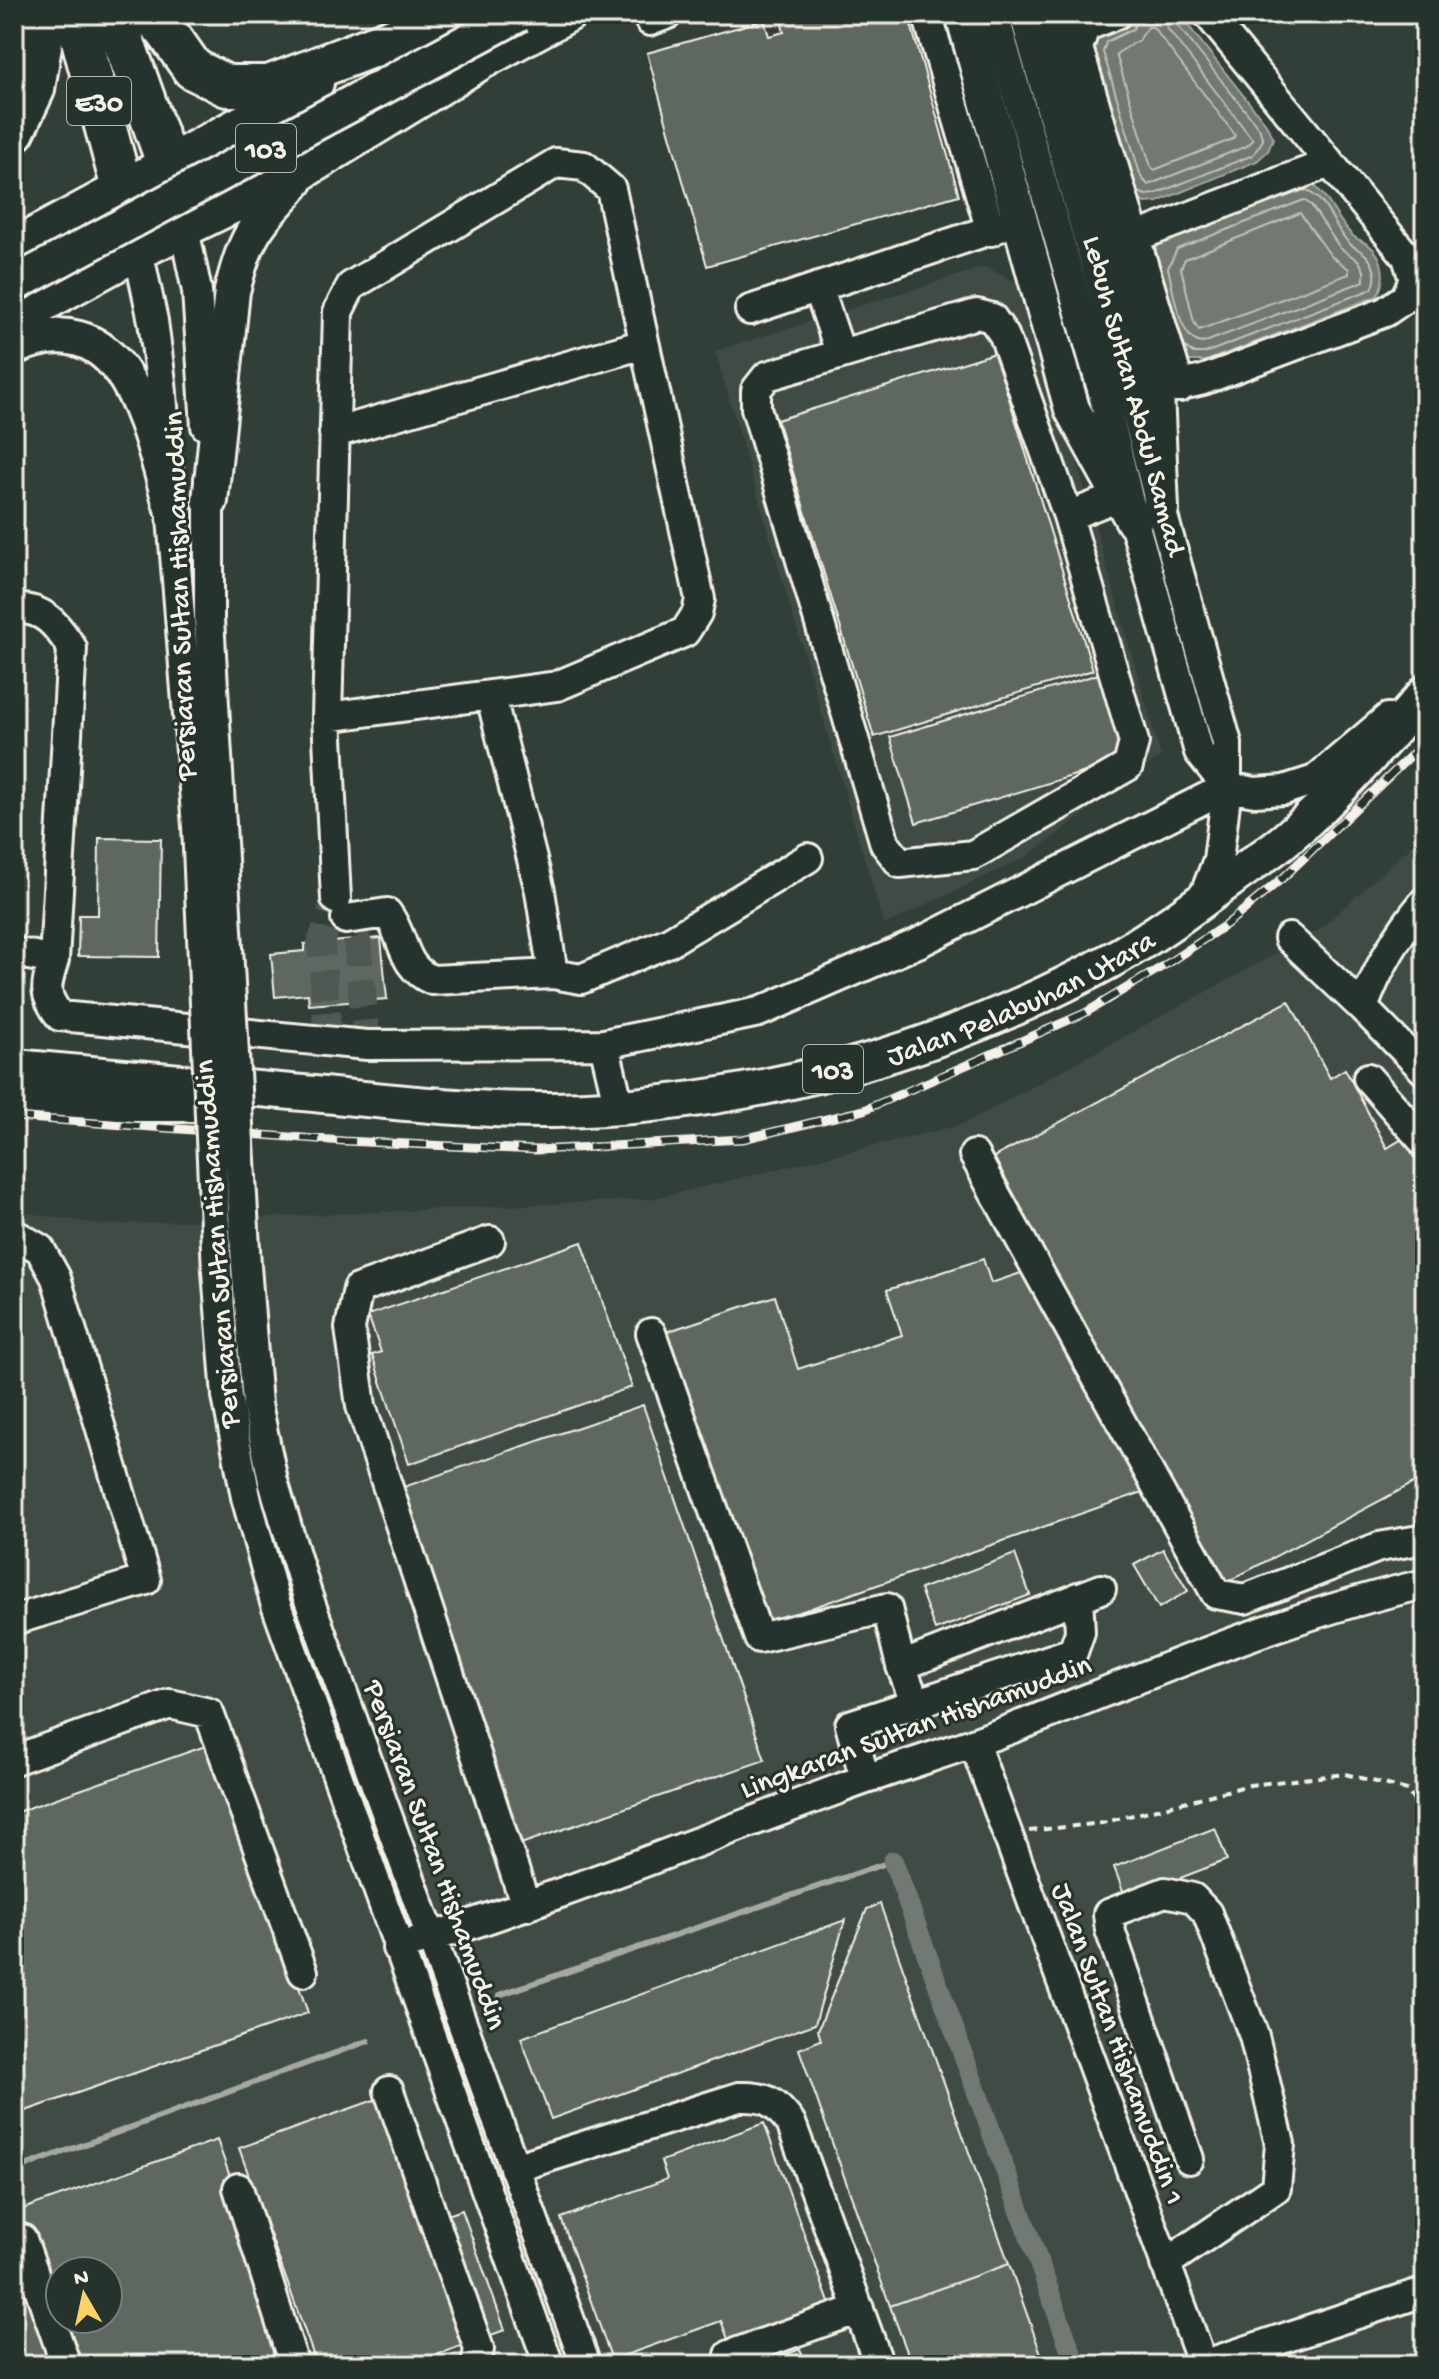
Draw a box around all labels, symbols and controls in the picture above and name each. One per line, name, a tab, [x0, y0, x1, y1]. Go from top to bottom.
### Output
road number: E30	[67, 77, 131, 125]
road number: 103	[236, 124, 296, 172]
street label: Lebuh Sultan Abdul Samad	[1072, 233, 1192, 562]
street label: Persiaran Sultan Hishamuddin	[159, 411, 206, 782]
street label: Jalan Pelabuhan Utara	[884, 924, 1164, 1076]
road number: 103	[803, 1045, 863, 1093]
street label: Persiaran Sultan Hishamuddin	[189, 1058, 250, 1430]
street label: Lingkaran Sultan Hishamuddin	[736, 1649, 1097, 1809]
street label: Persiaran Sultan Hishamuddin	[353, 1675, 512, 2035]
street label: Jalan Sultan Hishamuddin 1	[1041, 1879, 1190, 2210]
north arrow	[44, 2255, 124, 2335]
text: N	[72, 2265, 91, 2293]

